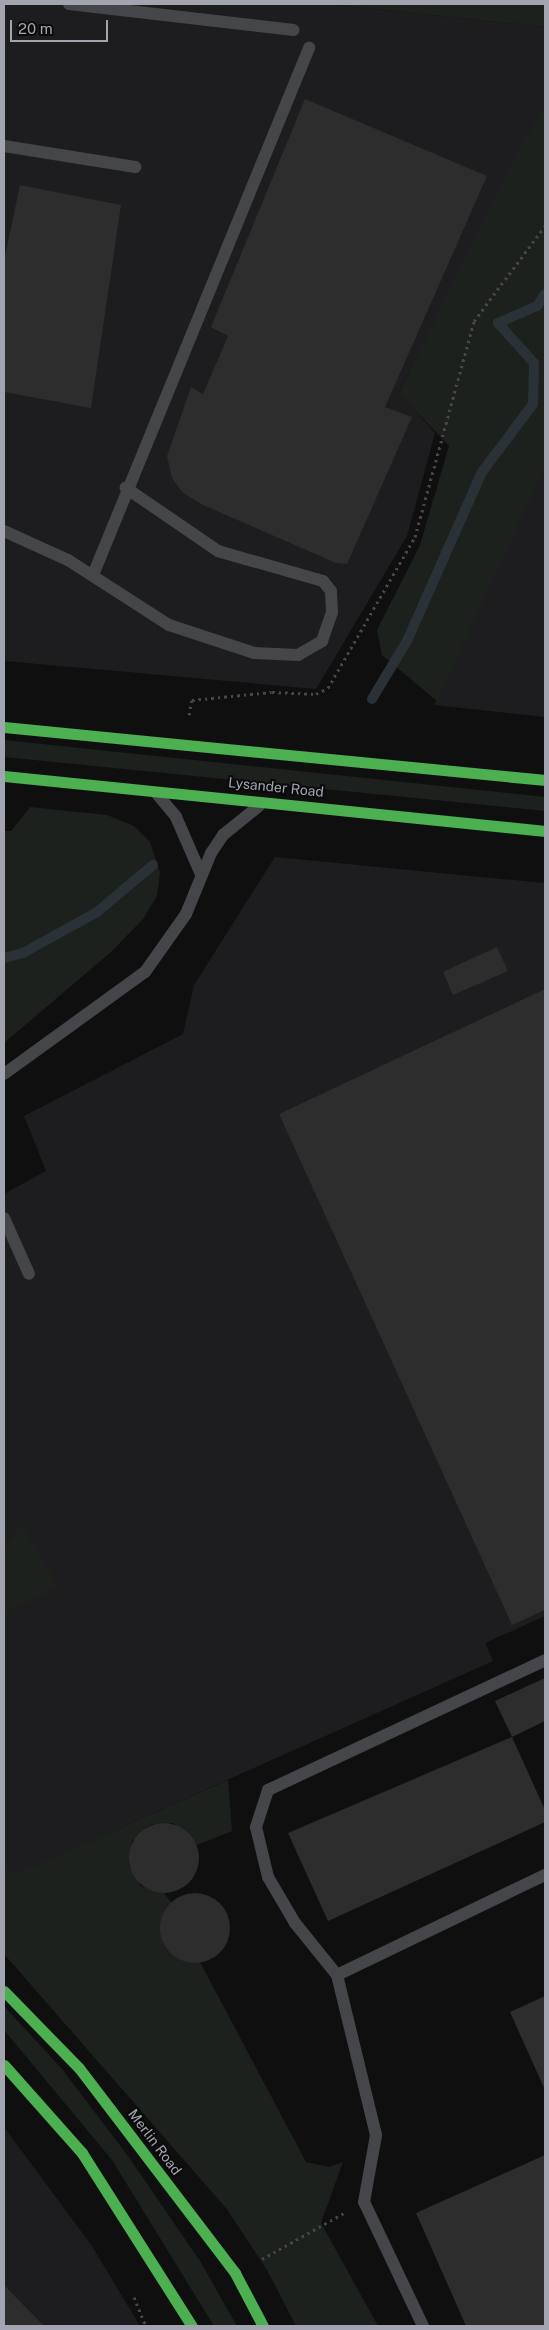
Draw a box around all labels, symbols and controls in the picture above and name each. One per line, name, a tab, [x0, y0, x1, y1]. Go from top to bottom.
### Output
scale bar	[12, 10, 110, 42]
text: 20 m	[18, 20, 53, 37]
street label: Lysander Road	[227, 774, 325, 800]
street label: Merlin Road	[125, 2106, 185, 2178]

